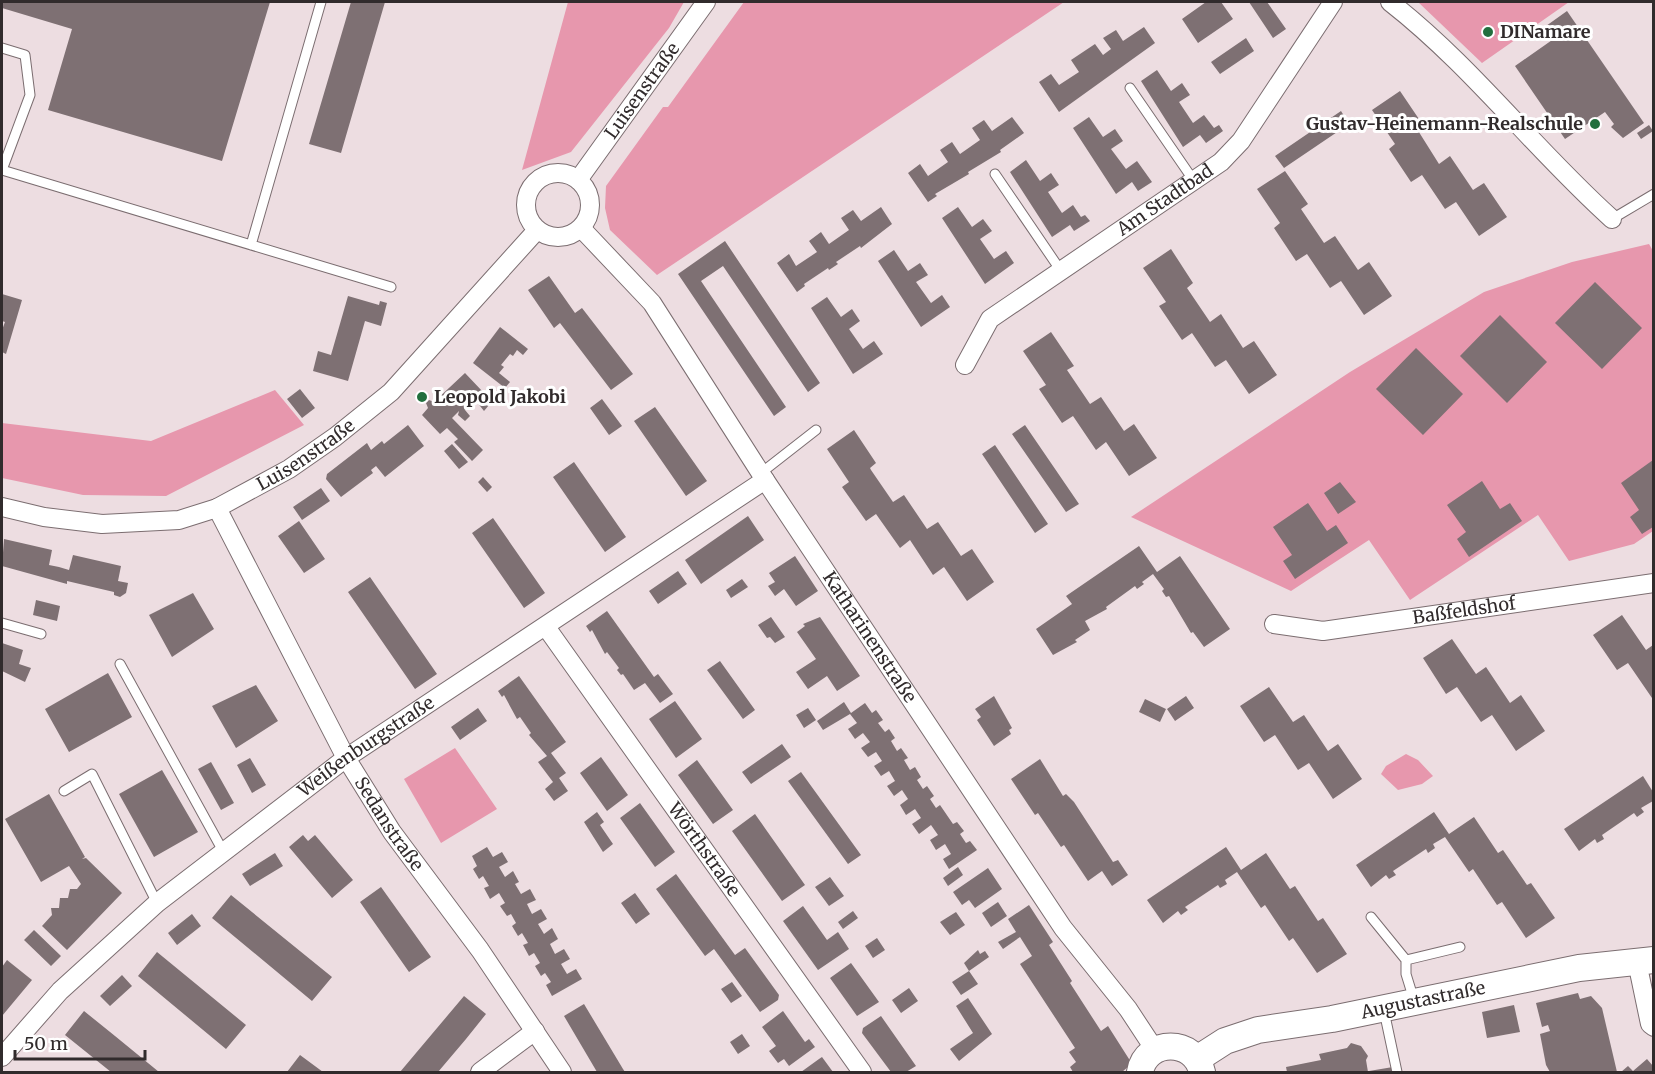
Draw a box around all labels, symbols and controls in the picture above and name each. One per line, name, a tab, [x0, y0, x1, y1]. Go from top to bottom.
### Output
place label: DINamare	[1500, 20, 1591, 43]
marker: DINamare	[1481, 25, 1495, 39]
street label: Luisenstraße	[599, 38, 684, 143]
place label: Gustav-Heinemann-Realschule	[1306, 112, 1583, 135]
marker: Gustav-Heinemann-Realschule	[1588, 117, 1602, 131]
street label: Am Stadtbad	[1111, 159, 1217, 241]
place label: Leopold Jakobi	[434, 385, 566, 408]
marker: Leopold Jakobi	[415, 390, 429, 404]
street label: Luisenstraße	[252, 414, 359, 495]
street label: Katharinenstraße	[818, 567, 922, 707]
street label: Baßfeldshof	[1411, 591, 1518, 629]
street label: Weißenburgstraße	[292, 691, 438, 802]
street label: Sedanstraße	[350, 773, 429, 875]
street label: Wörthstraße	[663, 797, 746, 901]
street label: Augustastraße	[1358, 976, 1487, 1024]
scale bar	[15, 1023, 146, 1061]
text: 50 m	[24, 1032, 68, 1055]

